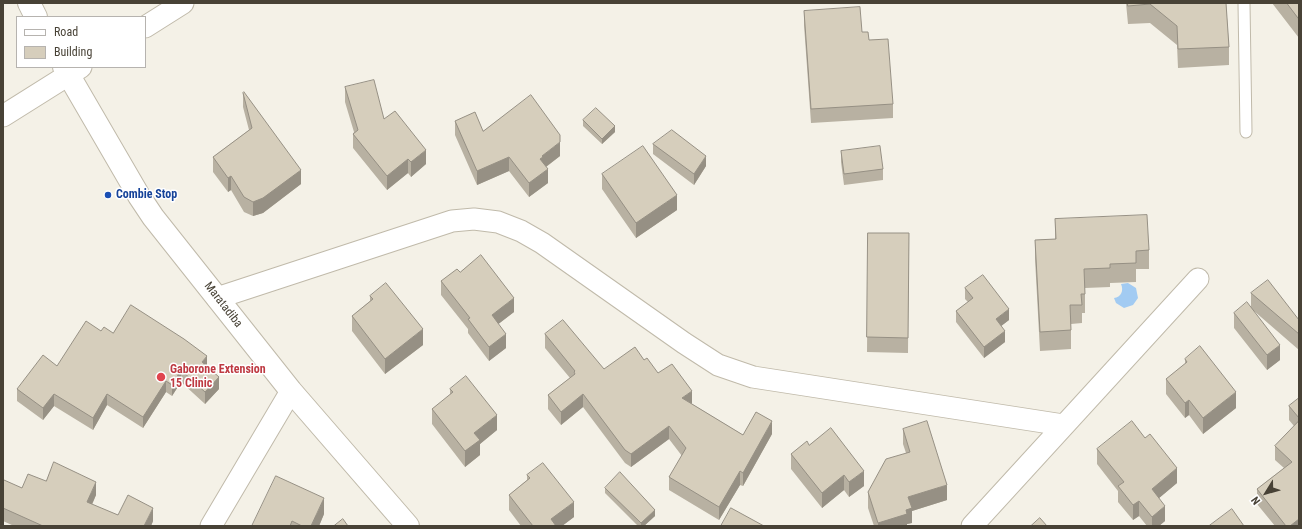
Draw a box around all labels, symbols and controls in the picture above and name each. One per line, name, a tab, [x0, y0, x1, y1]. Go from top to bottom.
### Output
legend	[16, 16, 146, 68]
text: Road	[54, 25, 78, 39]
text: Building	[54, 45, 92, 59]
place label: Combie Stop	[116, 188, 177, 202]
marker: Combie Stop	[103, 190, 113, 200]
street label: Maratadiba	[201, 279, 245, 331]
place label: Gaborone Extension 15 Clinic	[170, 363, 266, 391]
marker: Gaborone Extension 15 Clinic	[155, 371, 167, 383]
north arrow	[1246, 473, 1286, 513]
text: N	[1249, 494, 1263, 507]

